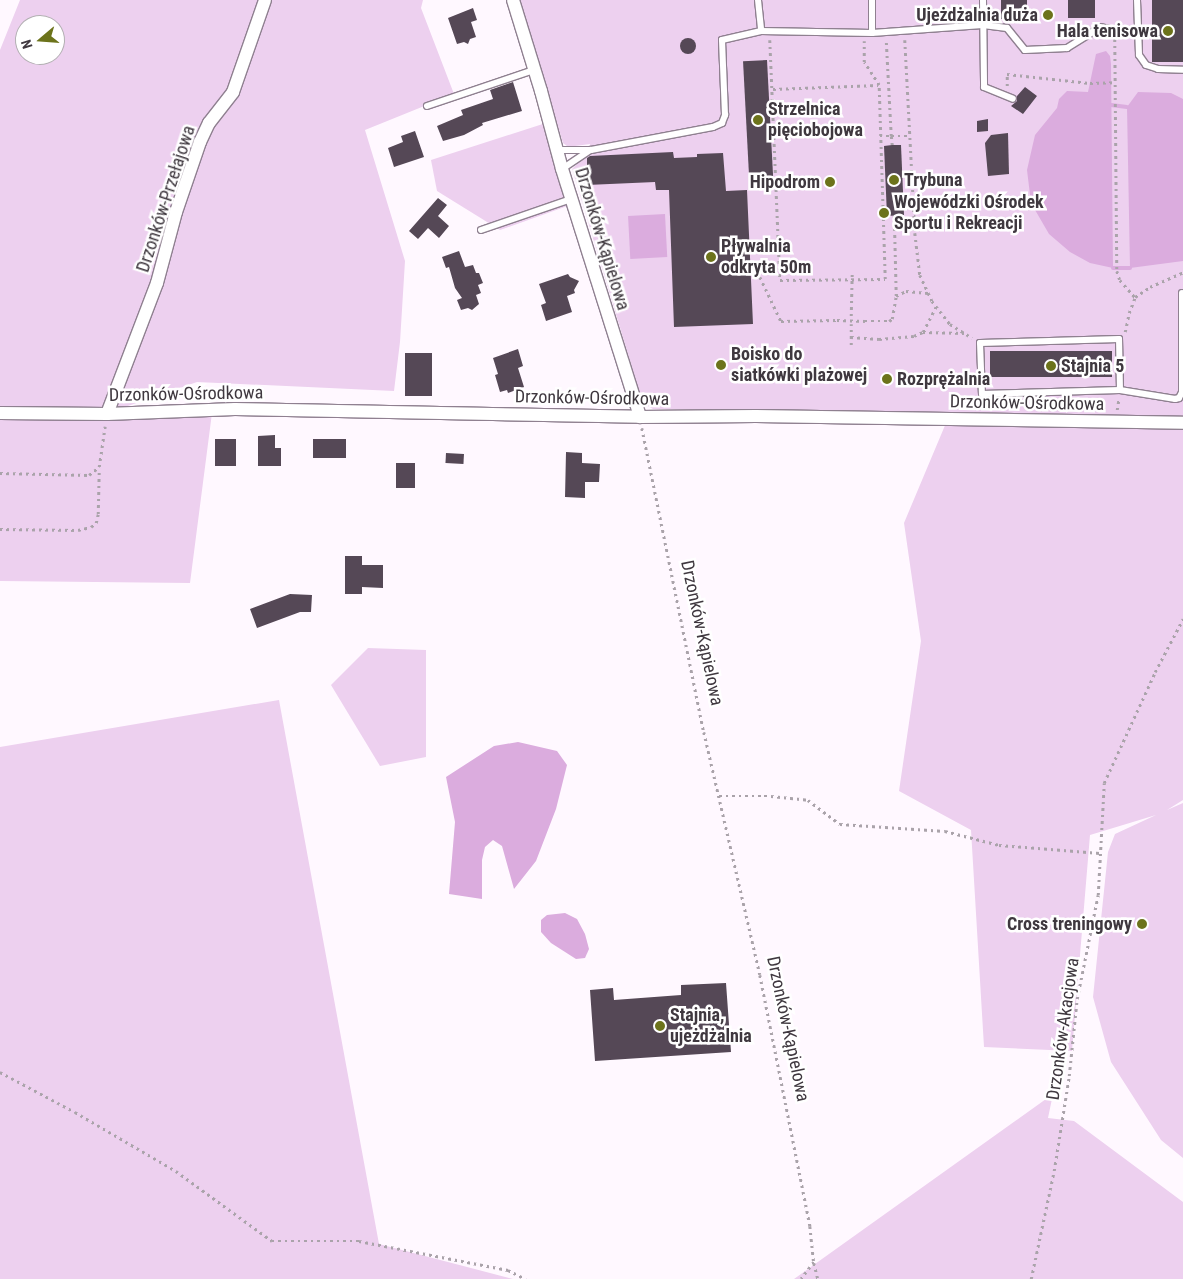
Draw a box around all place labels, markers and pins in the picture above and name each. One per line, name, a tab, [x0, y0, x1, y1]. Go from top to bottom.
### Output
place label: Ujeżdżalnia duża	[916, 4, 1038, 26]
marker: Ujeżdżalnia duża	[1042, 9, 1054, 21]
place label: Hala tenisowa	[1057, 20, 1158, 42]
marker: Hala tenisowa	[1162, 25, 1174, 37]
place label: Strzelnica pięciobojowa	[768, 99, 863, 142]
marker: Strzelnica pięciobojowa	[752, 114, 764, 126]
place label: Trybuna	[904, 169, 962, 191]
place label: Hipodrom	[750, 171, 820, 193]
marker: Trybuna	[888, 174, 900, 186]
marker: Hipodrom	[824, 176, 836, 188]
place label: Wojewódzki Ośrodek Sportu i Rekreacji	[894, 192, 1044, 234]
marker: Wojewódzki Ośrodek Sportu i Rekreacji	[878, 207, 890, 219]
place label: Pływalnia odkryta 50m	[721, 236, 811, 278]
marker: Pływalnia odkryta 50m	[705, 251, 717, 263]
place label: Boisko do siatkówki plażowej	[731, 344, 867, 386]
place label: Stajnia 5	[1061, 355, 1124, 377]
marker: Boisko do siatkówki plażowej	[715, 359, 727, 371]
marker: Stajnia 5	[1045, 360, 1057, 372]
place label: Rozprężalnia	[897, 368, 990, 390]
marker: Rozprężalnia	[881, 373, 893, 385]
place label: Cross treningowy	[1007, 913, 1132, 935]
marker: Cross treningowy	[1136, 918, 1148, 930]
place label: Stajnia, ujeżdżalnia	[670, 1005, 752, 1048]
marker: Stajnia, ujeżdżalnia	[654, 1020, 666, 1032]

